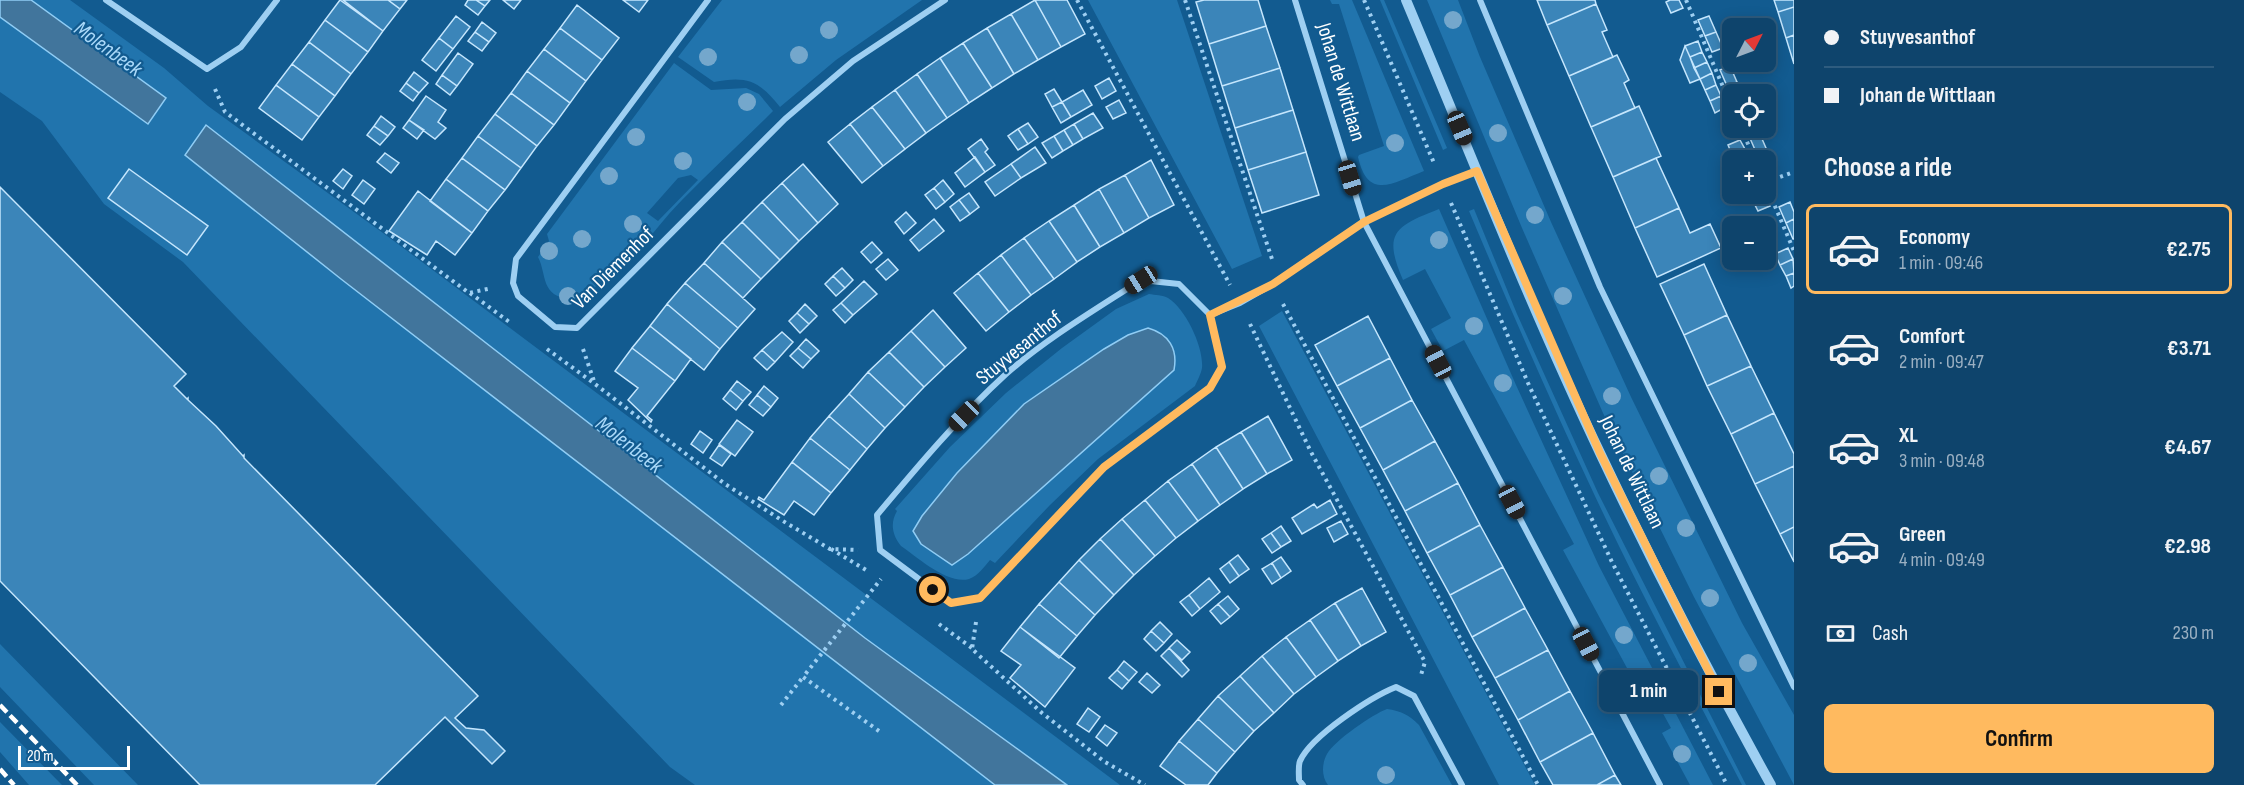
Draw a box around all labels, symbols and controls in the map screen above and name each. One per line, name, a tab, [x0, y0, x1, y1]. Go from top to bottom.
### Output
water label: Molenbeek	[69, 15, 148, 83]
north arrow	[1722, 18, 1776, 72]
map controls	[1722, 18, 1776, 270]
street label: Johan de Wittlaan	[1311, 19, 1371, 144]
text: Stuyvesanthof	[1860, 24, 1975, 51]
text: Johan de Wittlaan	[1860, 82, 1996, 109]
button: locate	[1722, 84, 1776, 138]
car	[1445, 108, 1475, 148]
button: +	[1722, 150, 1776, 204]
text: Choose a ride	[1824, 152, 1952, 184]
car	[1336, 158, 1364, 198]
button: −	[1722, 216, 1776, 270]
street label: Van Diemenhof	[567, 221, 660, 314]
icon: car	[1827, 222, 1881, 276]
text: Economy	[1899, 224, 1970, 251]
text: €2.75	[2166, 236, 2211, 263]
text: 1 min · 09:46	[1899, 251, 1983, 275]
car	[1121, 263, 1161, 297]
street label: Stuyvesanthof	[971, 305, 1068, 390]
icon: car	[1827, 321, 1881, 375]
text: Comfort	[1899, 323, 1965, 350]
text: €3.71	[2167, 335, 2211, 362]
car	[1422, 342, 1454, 382]
text: 2 min · 09:47	[1899, 350, 1984, 374]
car	[945, 397, 983, 435]
water label: Molenbeek	[590, 410, 669, 480]
street label: Johan de Wittlaan	[1594, 411, 1670, 532]
icon: car	[1827, 420, 1881, 474]
text: XL	[1899, 422, 1918, 449]
text: €4.67	[2164, 434, 2211, 461]
text: 3 min · 09:48	[1899, 449, 1985, 473]
car	[1496, 482, 1528, 522]
icon: car	[1827, 519, 1881, 573]
text: Green	[1899, 521, 1946, 548]
text: €2.98	[2164, 533, 2211, 560]
text: 4 min · 09:49	[1899, 548, 1985, 572]
route start	[919, 576, 946, 603]
icon: cash	[1824, 617, 1857, 650]
text: Cash	[1872, 620, 1908, 647]
text: 230 m	[2172, 621, 2214, 645]
car	[1570, 624, 1602, 664]
callout: 1 min	[1599, 671, 1698, 713]
route end	[1705, 678, 1732, 705]
text: 1 min	[1630, 679, 1667, 703]
button: Confirm	[1824, 704, 2214, 773]
scale bar	[18, 743, 130, 770]
text: 20 m	[27, 747, 54, 766]

